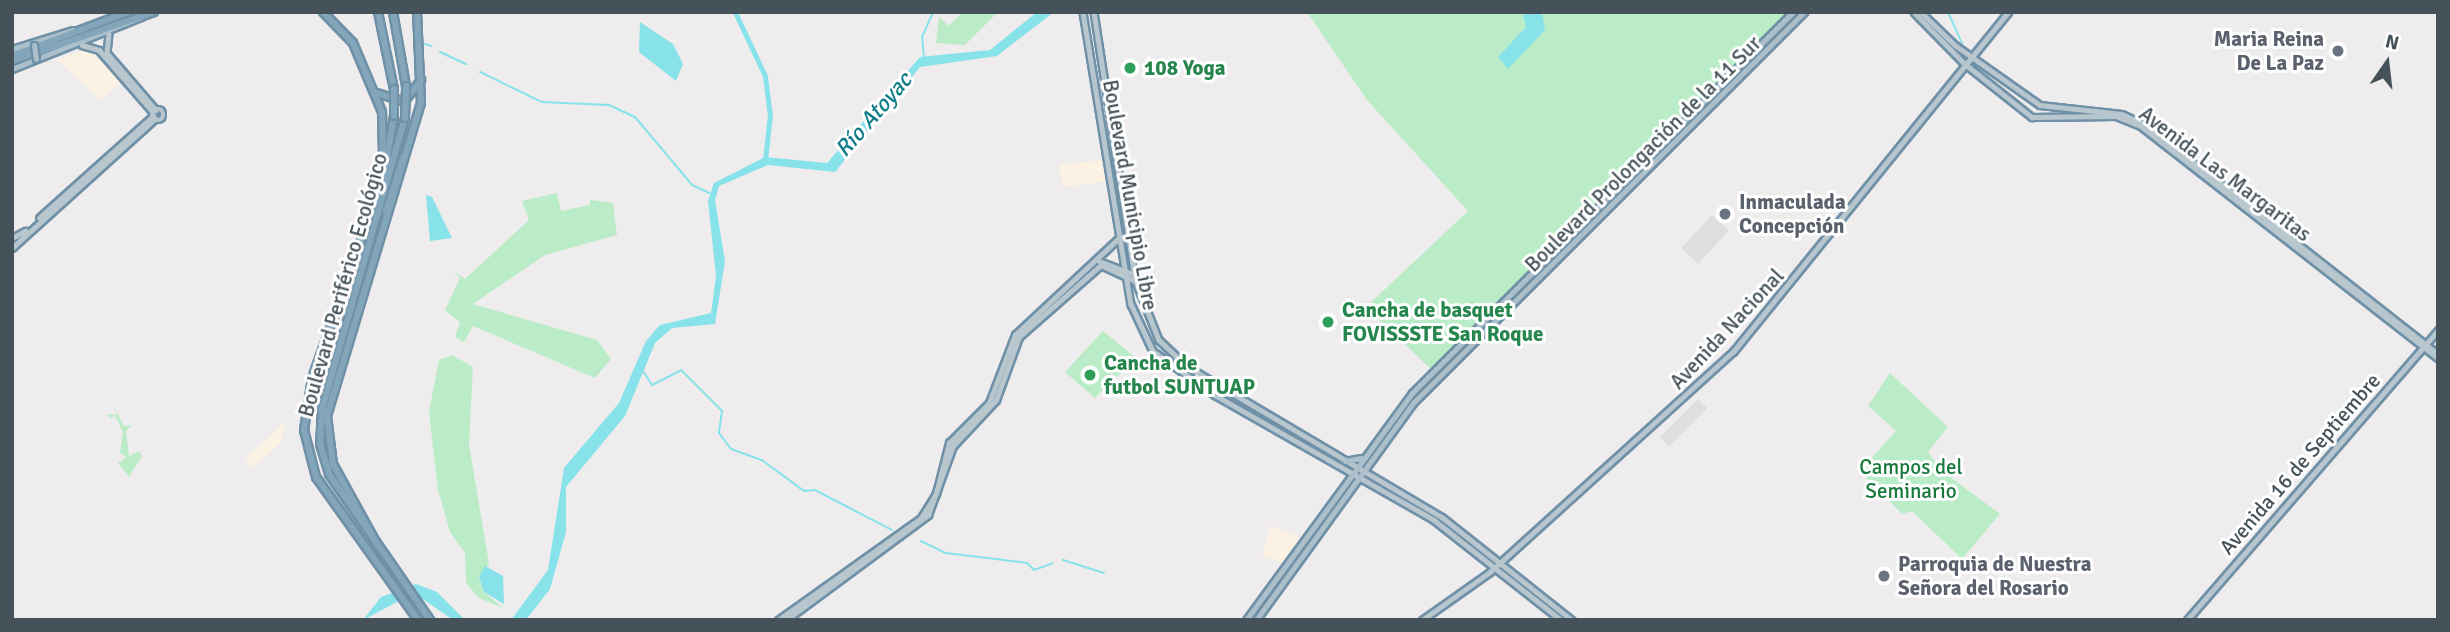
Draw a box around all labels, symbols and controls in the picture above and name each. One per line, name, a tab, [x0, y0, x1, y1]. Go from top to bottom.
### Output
place label: Maria Reina De La Paz	[2214, 26, 2324, 76]
north arrow	[2352, 28, 2422, 98]
text: N	[2383, 29, 2401, 56]
street label: Boulevard Prolongación de la 11 Sur	[1520, 31, 1766, 277]
marker: Maria Reina De La Paz	[2330, 43, 2346, 59]
place label: 108 Yoga	[1144, 55, 1226, 81]
marker: 108 Yoga	[1122, 60, 1138, 76]
water label: Río Atoyac	[830, 67, 918, 163]
street label: Boulevard Municipio Libre	[1097, 78, 1163, 312]
street label: Avenida Las Margaritas	[2134, 101, 2316, 247]
street label: Boulevard Periférico Ecológico	[293, 150, 393, 420]
place label: Inmaculada Concepción	[1739, 189, 1846, 239]
marker: Inmaculada Concepción	[1717, 206, 1733, 222]
street label: Avenida Nacional	[1665, 263, 1789, 395]
place label: Cancha de basquet FOVISSSTE San Roque	[1342, 297, 1544, 347]
marker: Cancha de basquet FOVISSSTE San Roque	[1320, 314, 1336, 330]
place label: Cancha de futbol SUNTUAP	[1104, 350, 1255, 400]
marker: Cancha de futbol SUNTUAP	[1082, 367, 1098, 383]
street label: Avenida 16 de Septiembre	[2214, 368, 2386, 560]
park label: Campos del Seminario	[1859, 454, 1963, 504]
place label: Parroquia de Nuestra Señora del Rosario	[1898, 551, 2091, 601]
marker: Parroquia de Nuestra Señora del Rosario	[1876, 568, 1892, 584]

